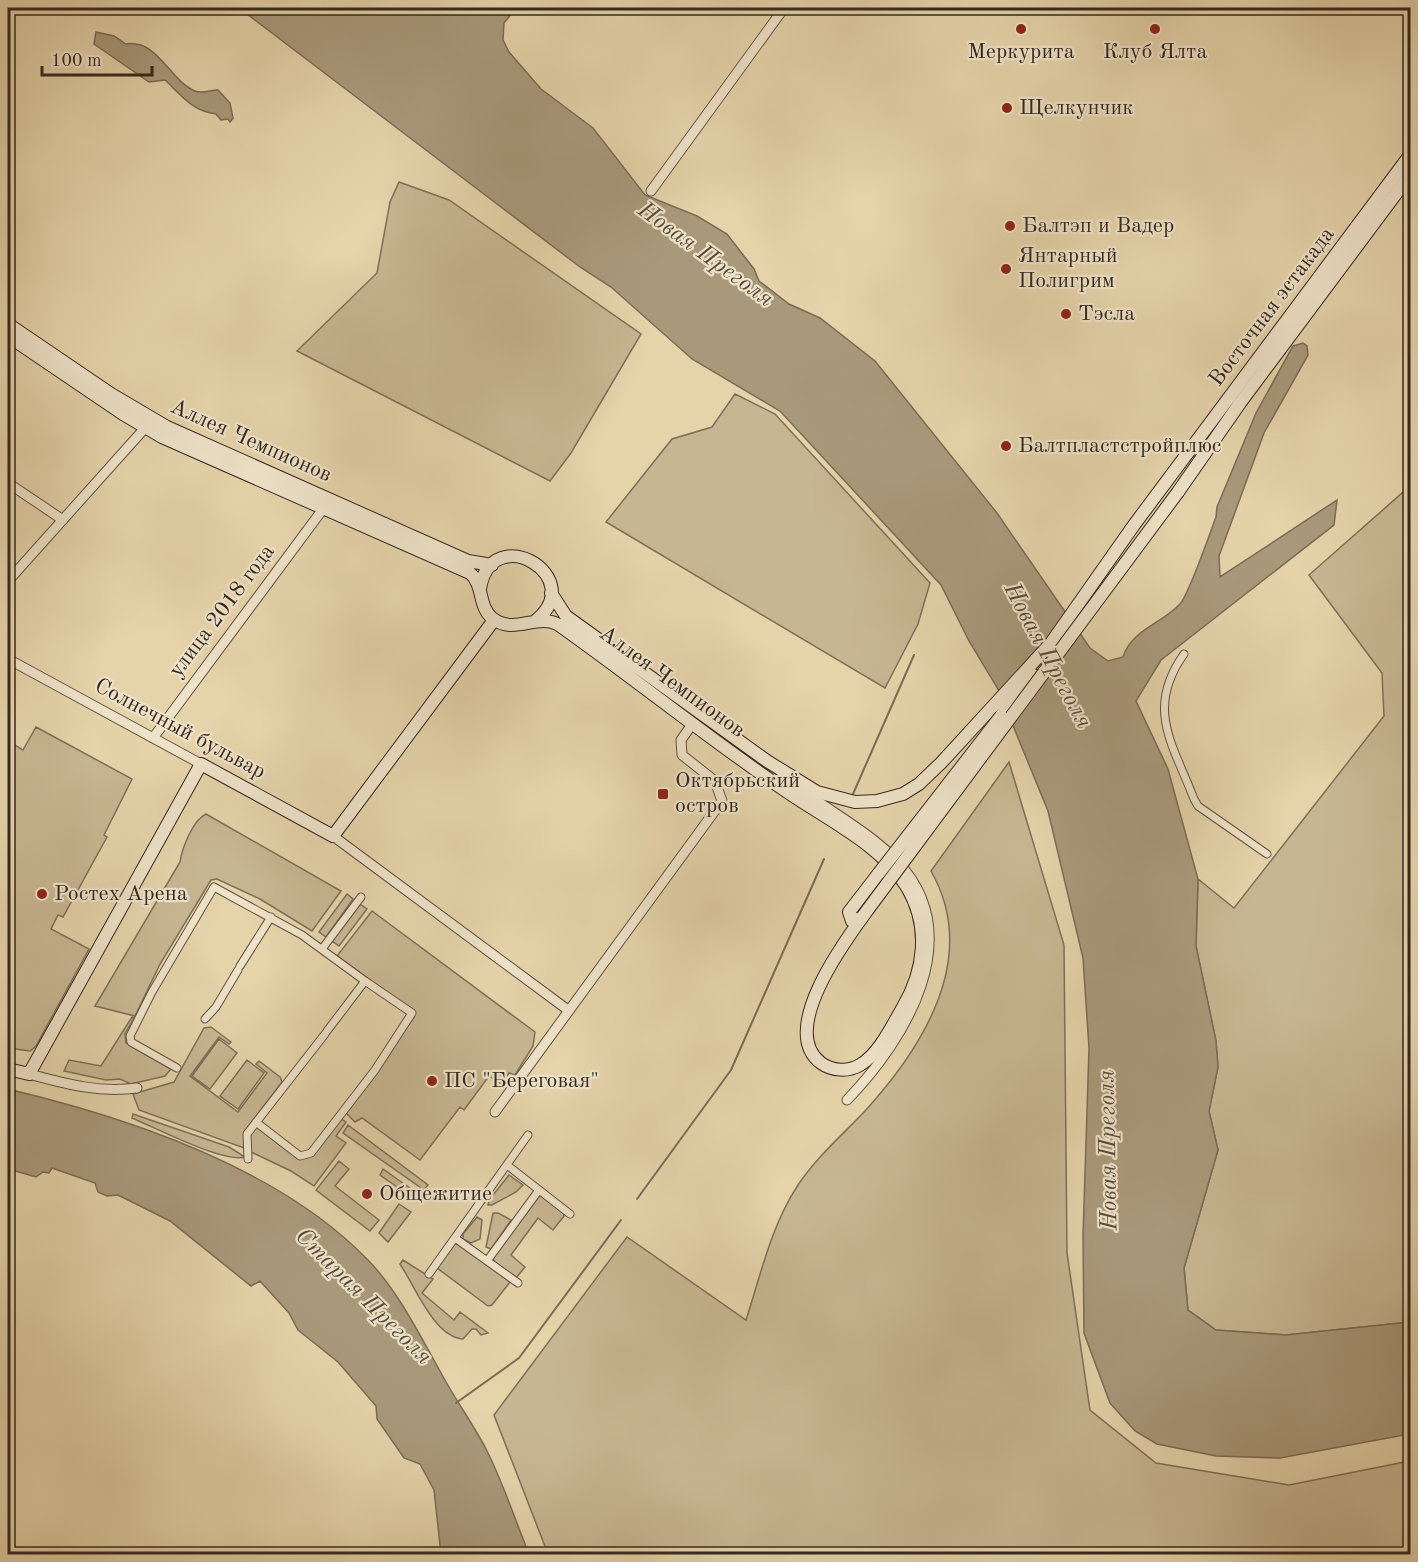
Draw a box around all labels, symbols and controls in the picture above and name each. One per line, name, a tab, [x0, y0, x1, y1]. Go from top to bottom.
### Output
marker: Меркурита	[1014, 22, 1028, 36]
marker: Клуб Ялта	[1148, 22, 1162, 36]
scale bar	[42, 39, 152, 77]
place label: Меркурита	[967, 41, 1075, 63]
place label: Клуб Ялта	[1103, 41, 1207, 63]
text: 100 m	[51, 52, 102, 70]
place label: Щелкунчик	[1019, 97, 1133, 119]
marker: Щелкунчик	[1000, 101, 1014, 115]
water label: Новая Преголя	[632, 197, 777, 312]
place label: Балтэп и Вадер	[1022, 215, 1174, 237]
marker: Балтэп и Вадер	[1003, 219, 1017, 233]
street label: Восточная эстакада	[1205, 223, 1339, 391]
place label: Янтарный Полигрим	[1018, 245, 1118, 292]
marker: Янтарный Полигрим	[999, 262, 1013, 276]
place label: Тэсла	[1078, 303, 1135, 325]
marker: Тэсла	[1059, 307, 1073, 321]
street label: Аллея Чемпионов	[167, 396, 335, 486]
place label: Балтпластстройплюс	[1018, 435, 1221, 457]
marker: Балтпластстройплюс	[999, 439, 1013, 453]
street label: улица 2018 года	[165, 540, 279, 682]
water label: Новая Преголя	[998, 578, 1095, 733]
street label: Аллея Чемпионов	[595, 622, 749, 742]
street label: Солнечный бульвар	[91, 675, 269, 783]
place label: Октябрьский остров	[675, 770, 800, 817]
marker: Октябрьский остров	[656, 787, 670, 801]
place label: Ростех Арена	[54, 883, 188, 905]
marker: Ростех Арена	[35, 887, 49, 901]
water label: Новая Преголя	[1096, 1069, 1122, 1232]
place label: ПС "Береговая"	[444, 1070, 599, 1092]
marker: ПС "Береговая"	[425, 1074, 439, 1088]
place label: Общежитие	[379, 1183, 492, 1205]
marker: Общежитие	[360, 1187, 374, 1201]
water label: Старая Преголя	[290, 1224, 436, 1370]

